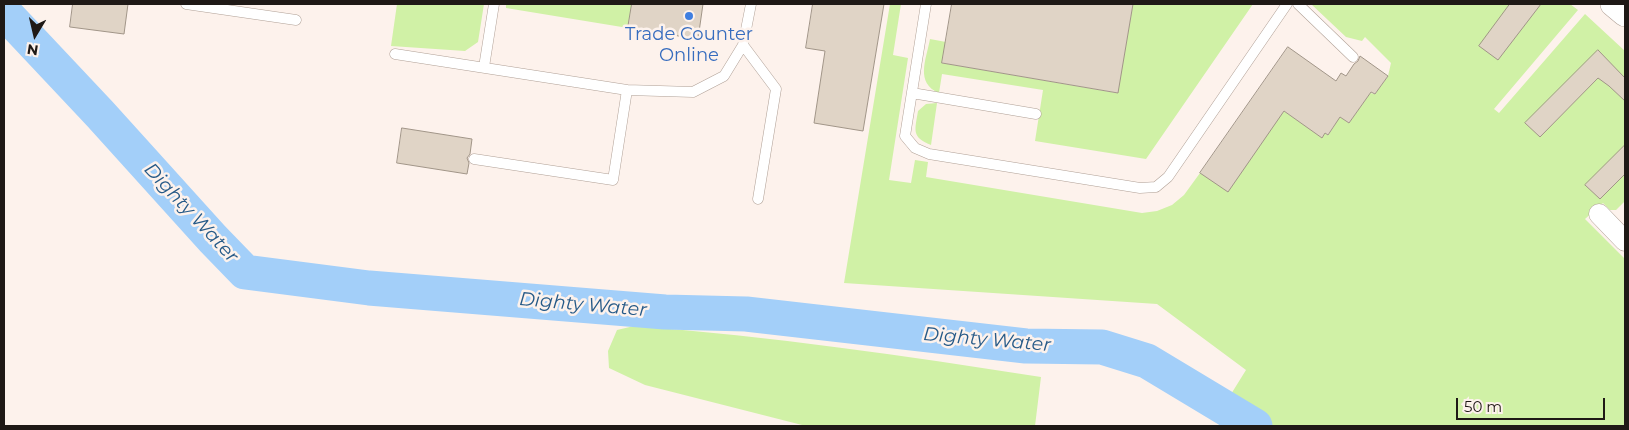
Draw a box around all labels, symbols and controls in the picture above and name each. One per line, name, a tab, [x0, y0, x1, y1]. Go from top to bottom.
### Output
north arrow	[10, 10, 60, 60]
marker: Trade Counter Online	[683, 10, 695, 22]
place label: Trade Counter Online	[625, 24, 753, 66]
text: N	[26, 40, 40, 60]
water label: Dighty Water	[139, 158, 243, 268]
water label: Dighty Water	[518, 288, 648, 322]
water label: Dighty Water	[922, 323, 1052, 357]
scale bar	[1459, 388, 1608, 420]
text: 50 m	[1464, 397, 1502, 416]

